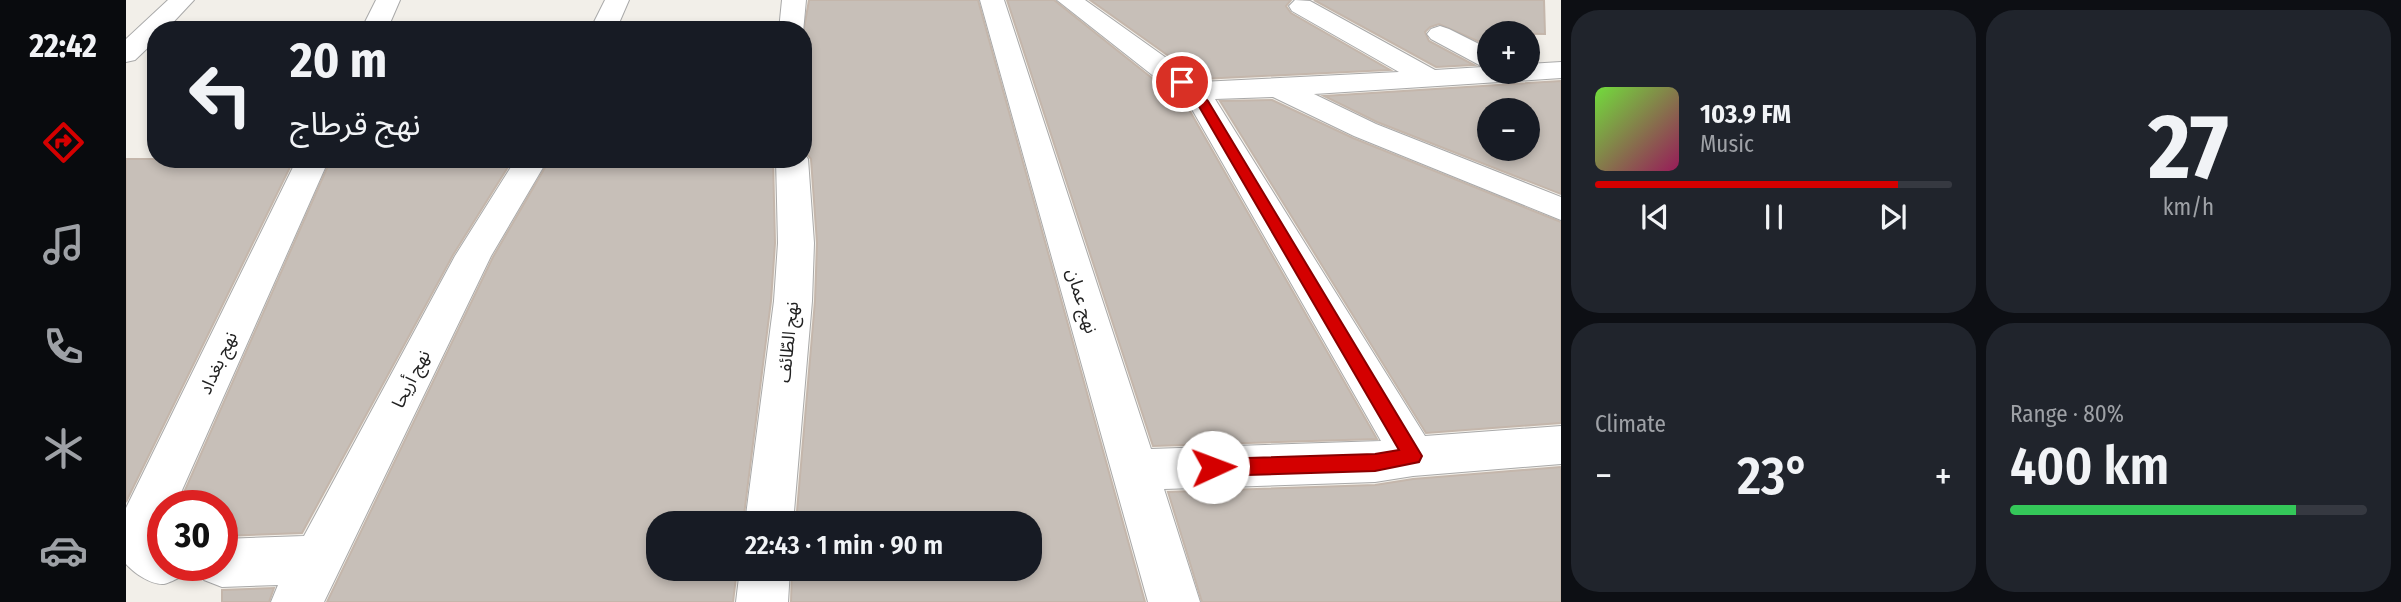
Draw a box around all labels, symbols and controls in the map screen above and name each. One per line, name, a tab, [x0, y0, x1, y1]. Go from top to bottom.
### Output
map controls	[1477, 21, 1540, 161]
button: +	[1477, 21, 1540, 84]
text: 22:42	[29, 27, 97, 65]
text: 20 m	[290, 31, 387, 90]
icon: left	[175, 49, 266, 140]
pin	[1152, 52, 1212, 112]
icon: arrive	[1163, 63, 1201, 101]
text: 27	[2148, 93, 2229, 202]
button: −	[1477, 98, 1540, 161]
text: 103.9 FM	[1700, 99, 1791, 130]
text: نهج قرطاج	[290, 105, 421, 143]
icon: directions	[39, 118, 88, 167]
text: Music	[1700, 130, 1754, 158]
text: km/h	[2163, 193, 2214, 221]
icon: previous	[1636, 198, 1674, 236]
icon: pause	[1755, 198, 1793, 236]
icon: next	[1874, 198, 1912, 236]
icon: music	[39, 220, 88, 269]
street label: نهج عمان	[1060, 266, 1102, 337]
street label: نهج الطّائف	[773, 300, 805, 384]
icon: phone	[39, 322, 88, 371]
street label: نهج بغداد	[194, 328, 244, 399]
street label: نهج أريحا	[387, 346, 437, 413]
text: Range · 80%	[2010, 400, 2124, 428]
text: Climate	[1595, 410, 1666, 438]
icon: climate	[39, 424, 88, 473]
position arrow	[1176, 430, 1250, 504]
text: 400 km	[2010, 435, 2169, 498]
text: 23°	[1737, 445, 1810, 508]
text: −	[1595, 453, 1612, 499]
text: +	[1935, 453, 1952, 499]
speed limit sign: 30	[147, 490, 238, 581]
icon: car	[39, 526, 88, 575]
text: 22:43 · 1 min · 90 m	[745, 530, 943, 561]

